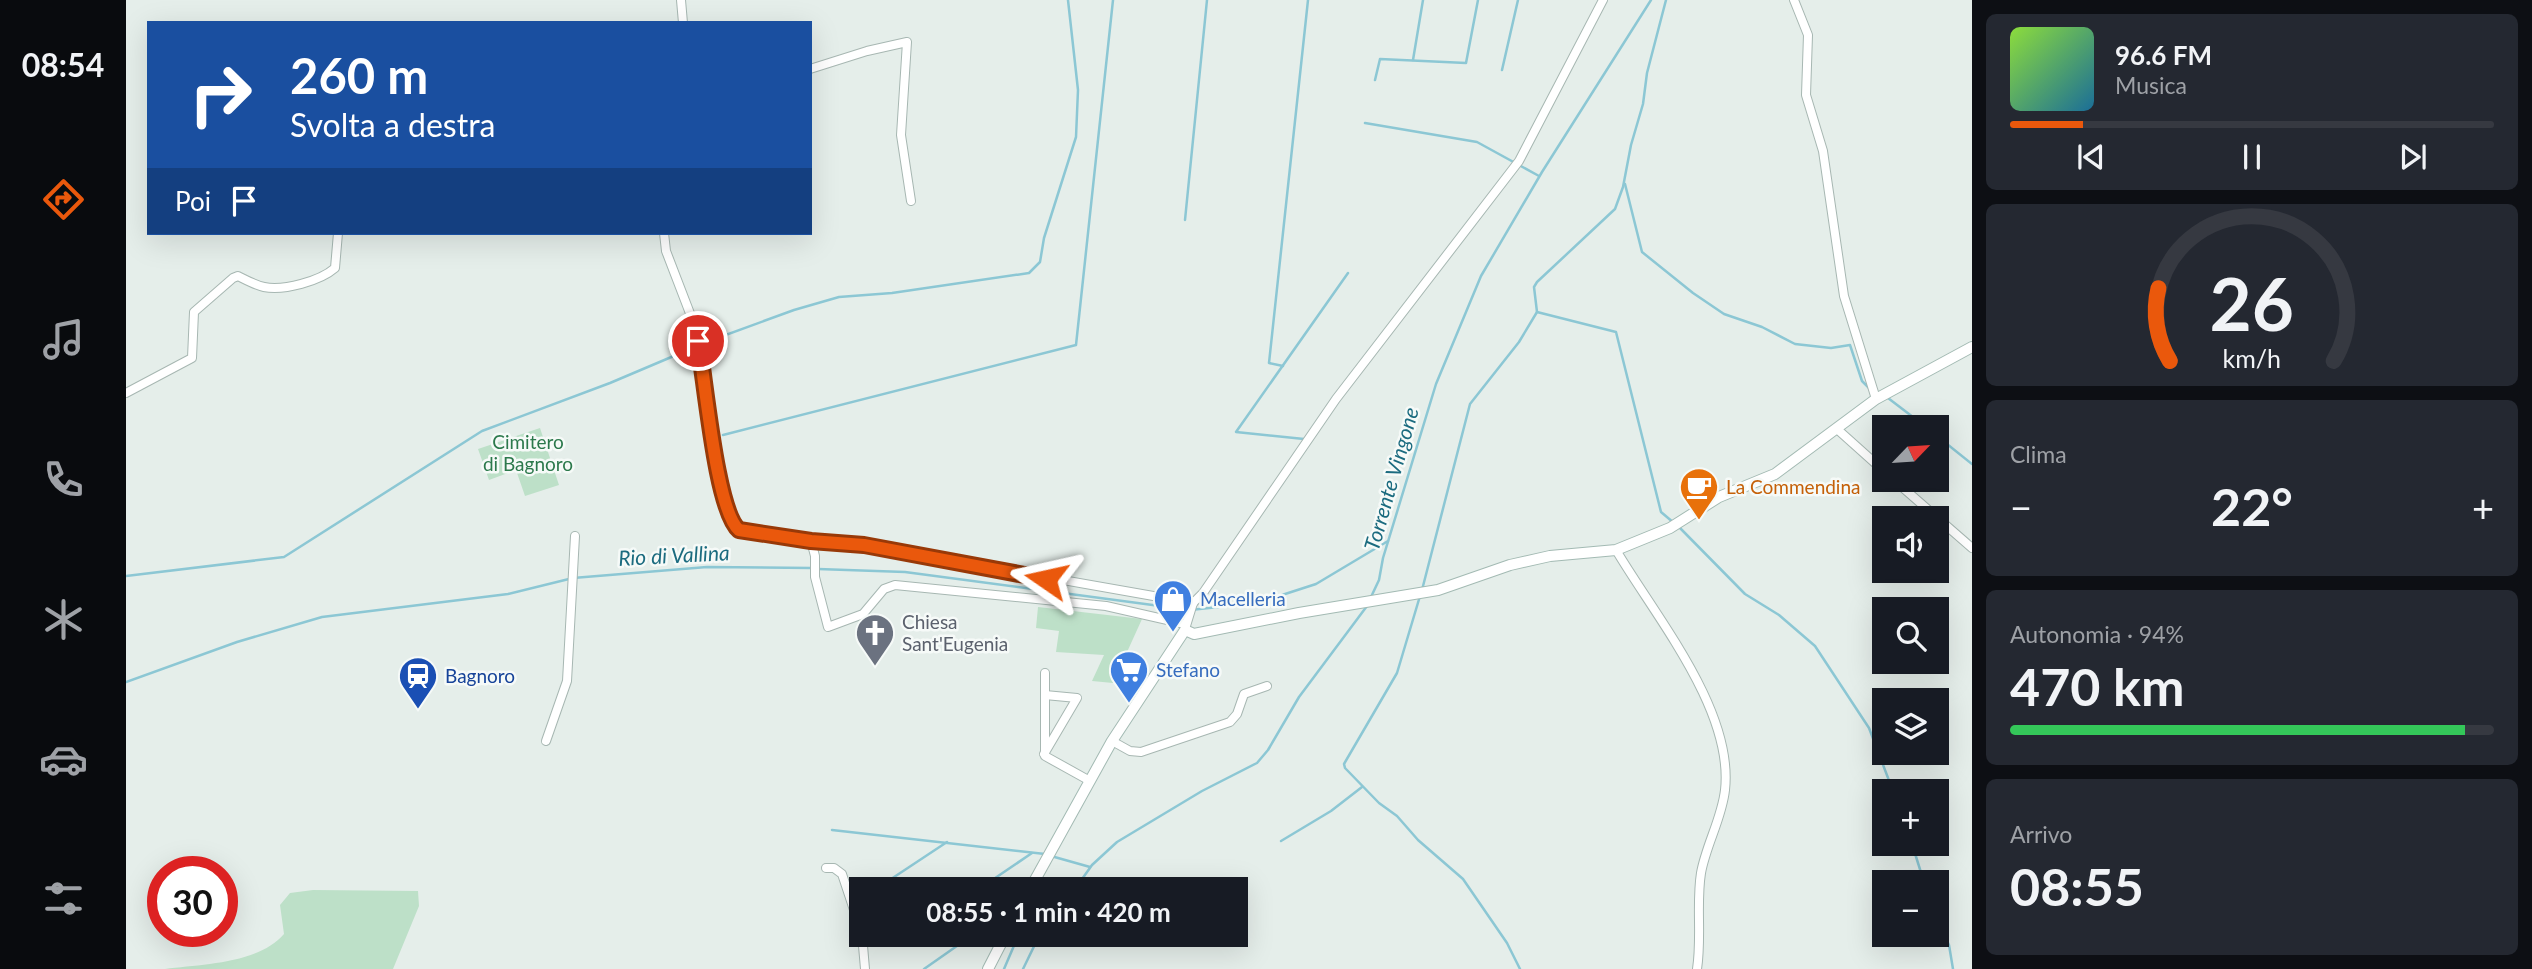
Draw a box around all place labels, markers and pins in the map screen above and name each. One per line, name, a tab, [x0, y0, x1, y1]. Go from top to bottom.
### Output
pin	[668, 311, 728, 371]
cafe icon: La Commendina	[1678, 466, 1720, 521]
place label: La Commendina	[1726, 475, 1860, 498]
shop icon: Macelleria	[1152, 578, 1194, 633]
place label: Macelleria	[1200, 587, 1286, 610]
place label: Chiesa Sant'Eugenia	[902, 610, 1008, 655]
church icon: Chiesa Sant'Eugenia	[854, 612, 896, 667]
supermarket icon: Stefano	[1108, 649, 1150, 704]
station icon: Bagnoro	[397, 655, 439, 710]
place label: Stefano	[1156, 658, 1220, 681]
place label: Bagnoro	[445, 664, 515, 687]

